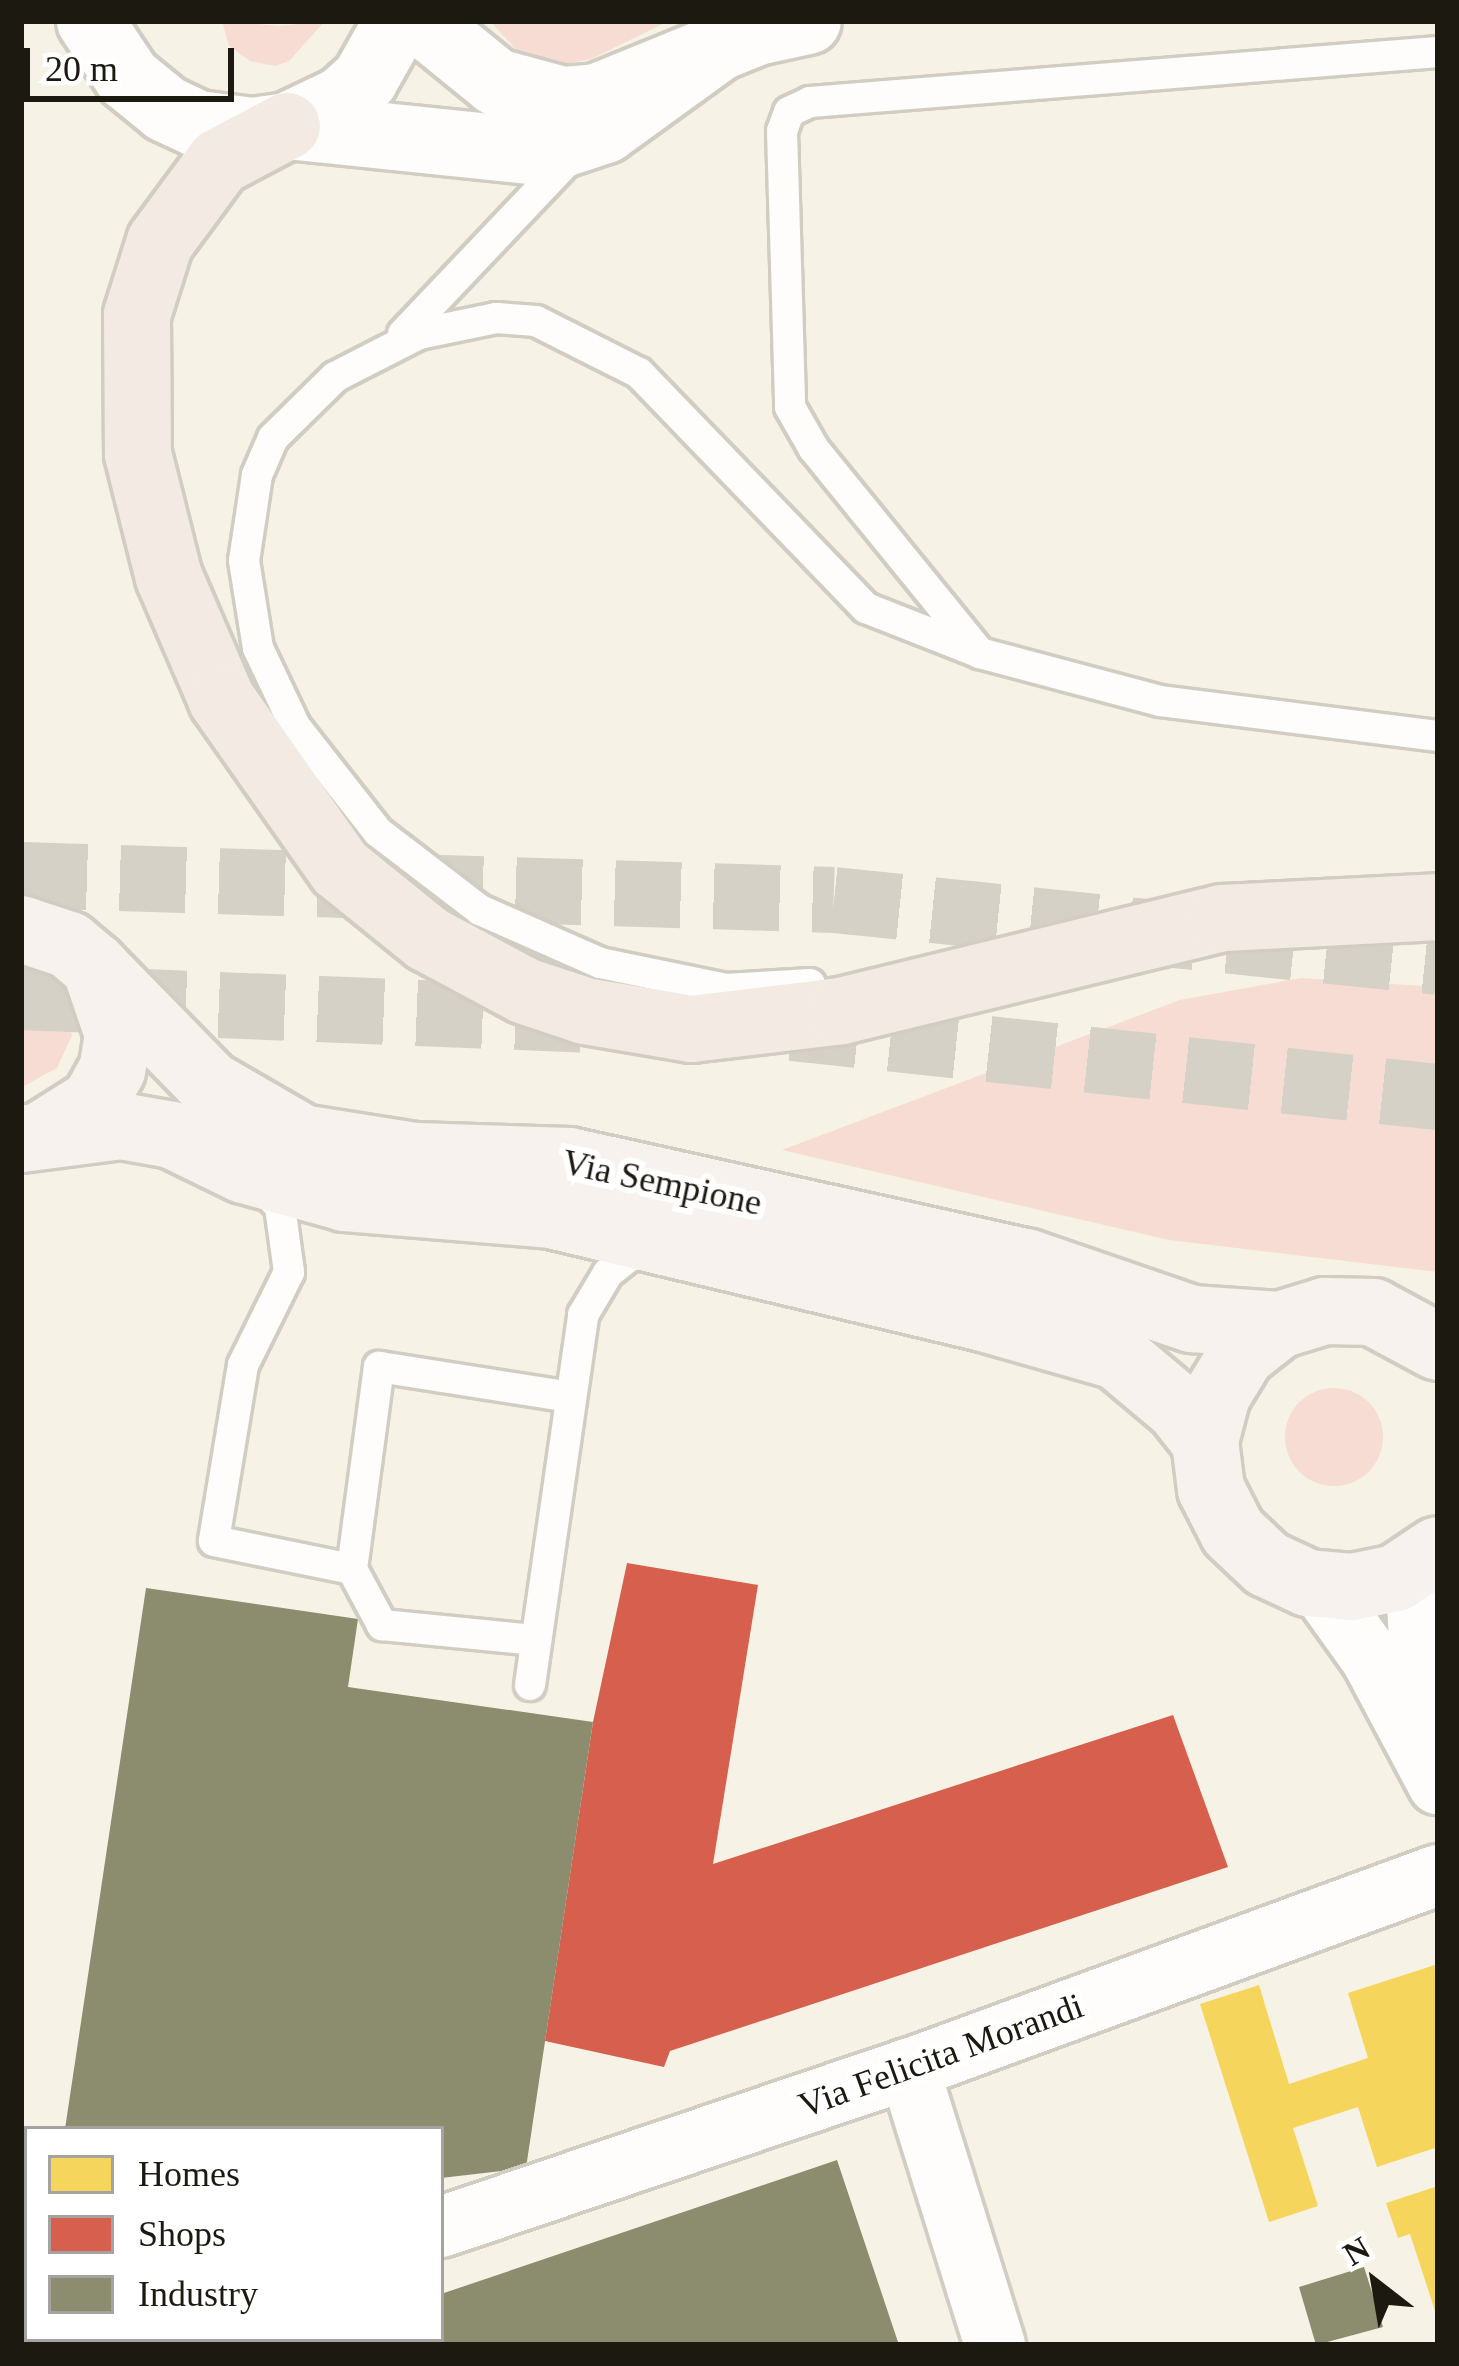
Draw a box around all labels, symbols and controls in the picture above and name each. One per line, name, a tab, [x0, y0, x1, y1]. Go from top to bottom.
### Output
scale bar	[30, 24, 240, 98]
text: 20 m	[45, 49, 118, 89]
street label: Via Sempione	[558, 1141, 766, 1225]
street label: Via Felicita Morandi	[793, 1984, 1089, 2128]
legend	[24, 2126, 444, 2342]
text: Homes	[138, 2154, 240, 2194]
text: Shops	[138, 2214, 226, 2254]
north arrow	[1315, 2222, 1435, 2342]
text: N	[1337, 2230, 1376, 2273]
text: Industry	[138, 2274, 258, 2314]

